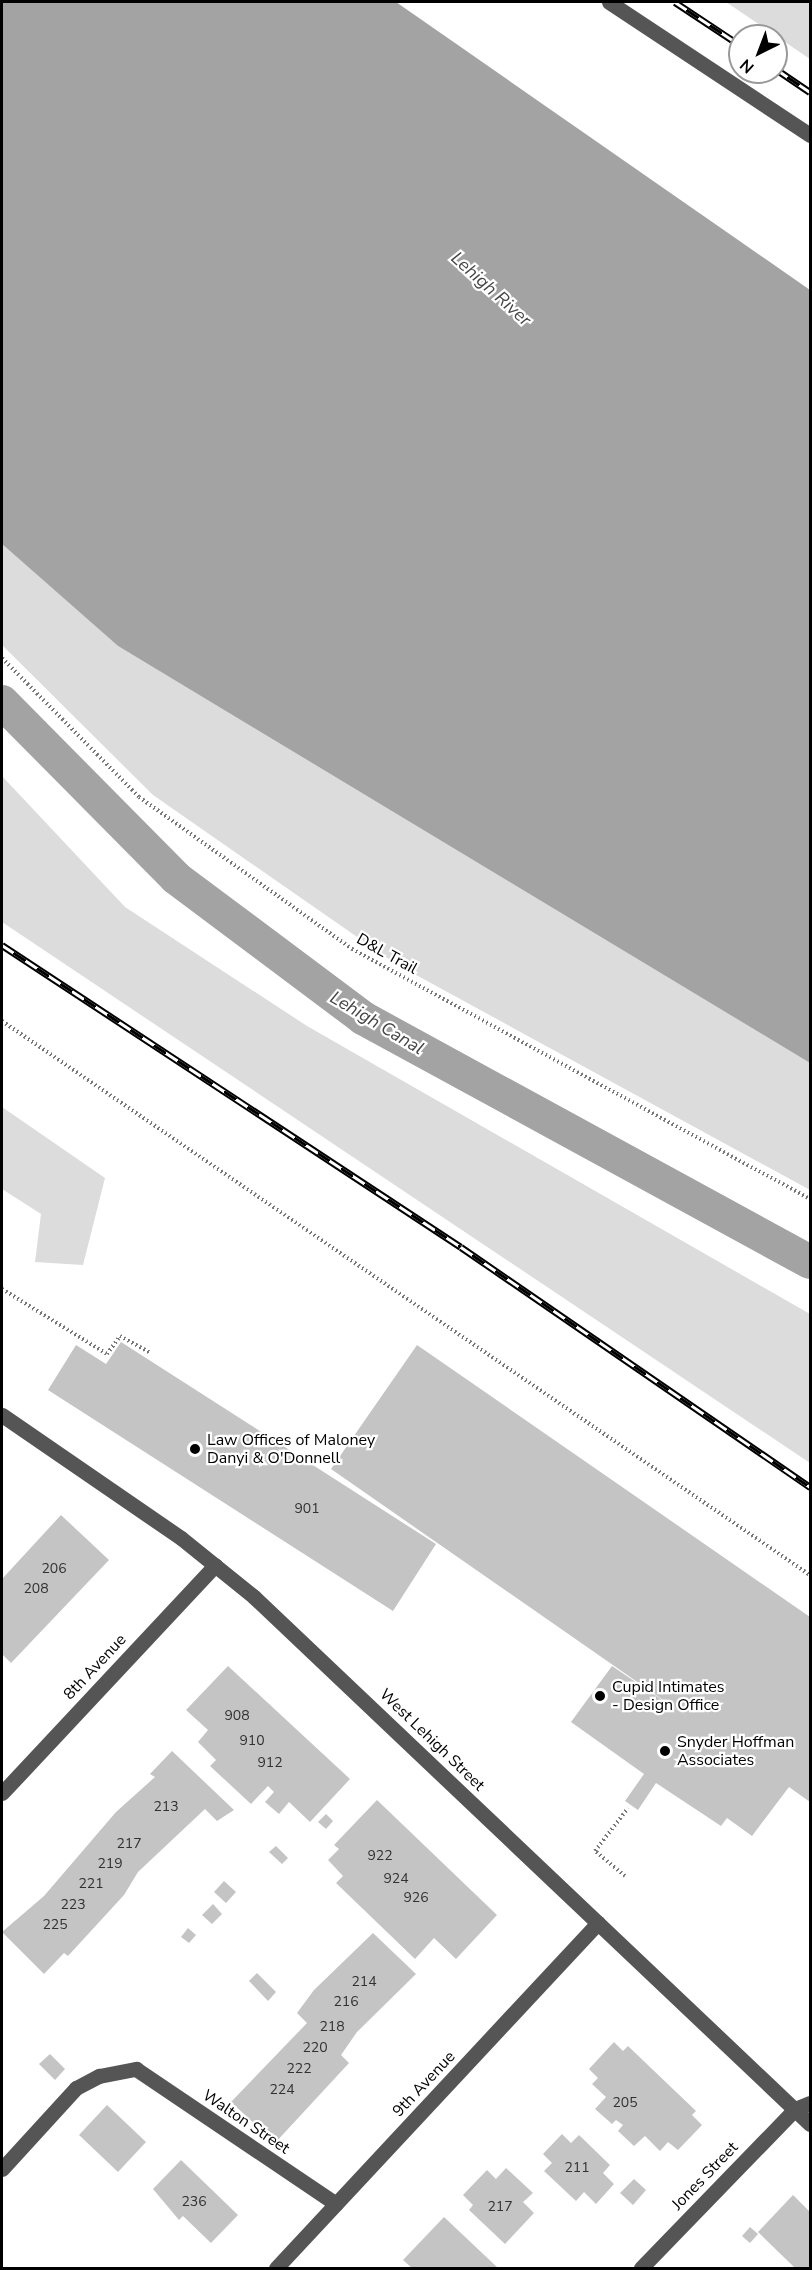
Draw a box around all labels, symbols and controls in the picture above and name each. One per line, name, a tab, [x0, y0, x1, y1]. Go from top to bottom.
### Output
north arrow	[728, 24, 788, 84]
text: N	[735, 54, 759, 78]
water label: Lehigh River	[446, 247, 536, 331]
street label: D&L Trail	[353, 929, 421, 979]
water label: Lehigh Canal	[326, 987, 428, 1059]
place label: Law Offices of Maloney Danyi & O'Donnell	[207, 1430, 375, 1468]
marker: Law Offices of Maloney Danyi & O'Donnell	[188, 1442, 202, 1456]
house number: 901	[294, 1501, 320, 1517]
house number: 206	[41, 1561, 67, 1577]
house number: 208	[23, 1581, 49, 1597]
street label: 8th Avenue	[60, 1630, 130, 1704]
place label: Cupid Intimates - Design Office	[612, 1677, 724, 1715]
street label: West Lehigh Street	[375, 1685, 489, 1795]
marker: Cupid Intimates - Design Office	[593, 1689, 607, 1703]
house number: 908	[224, 1708, 250, 1724]
place label: Snyder Hoffman Associates	[677, 1732, 794, 1770]
house number: 910	[239, 1733, 265, 1749]
marker: Snyder Hoffman Associates	[658, 1744, 672, 1758]
house number: 912	[257, 1755, 283, 1771]
house number: 213	[153, 1799, 179, 1815]
house number: 217	[116, 1836, 142, 1852]
house number: 922	[367, 1848, 393, 1864]
house number: 219	[97, 1856, 123, 1872]
house number: 924	[383, 1871, 409, 1887]
house number: 221	[78, 1876, 104, 1892]
house number: 926	[403, 1890, 429, 1906]
house number: 223	[60, 1897, 86, 1913]
house number: 225	[42, 1917, 68, 1933]
house number: 214	[351, 1974, 377, 1990]
house number: 216	[333, 1994, 359, 2010]
house number: 218	[319, 2019, 345, 2035]
house number: 220	[302, 2040, 328, 2056]
street label: 9th Avenue	[389, 2047, 459, 2121]
house number: 222	[286, 2061, 312, 2077]
house number: 224	[269, 2082, 295, 2098]
street label: Walton Street	[199, 2086, 293, 2158]
house number: 205	[612, 2095, 638, 2111]
street label: Jones Street	[668, 2138, 742, 2214]
house number: 211	[564, 2160, 590, 2176]
house number: 236	[181, 2194, 207, 2210]
house number: 217	[487, 2199, 513, 2215]

